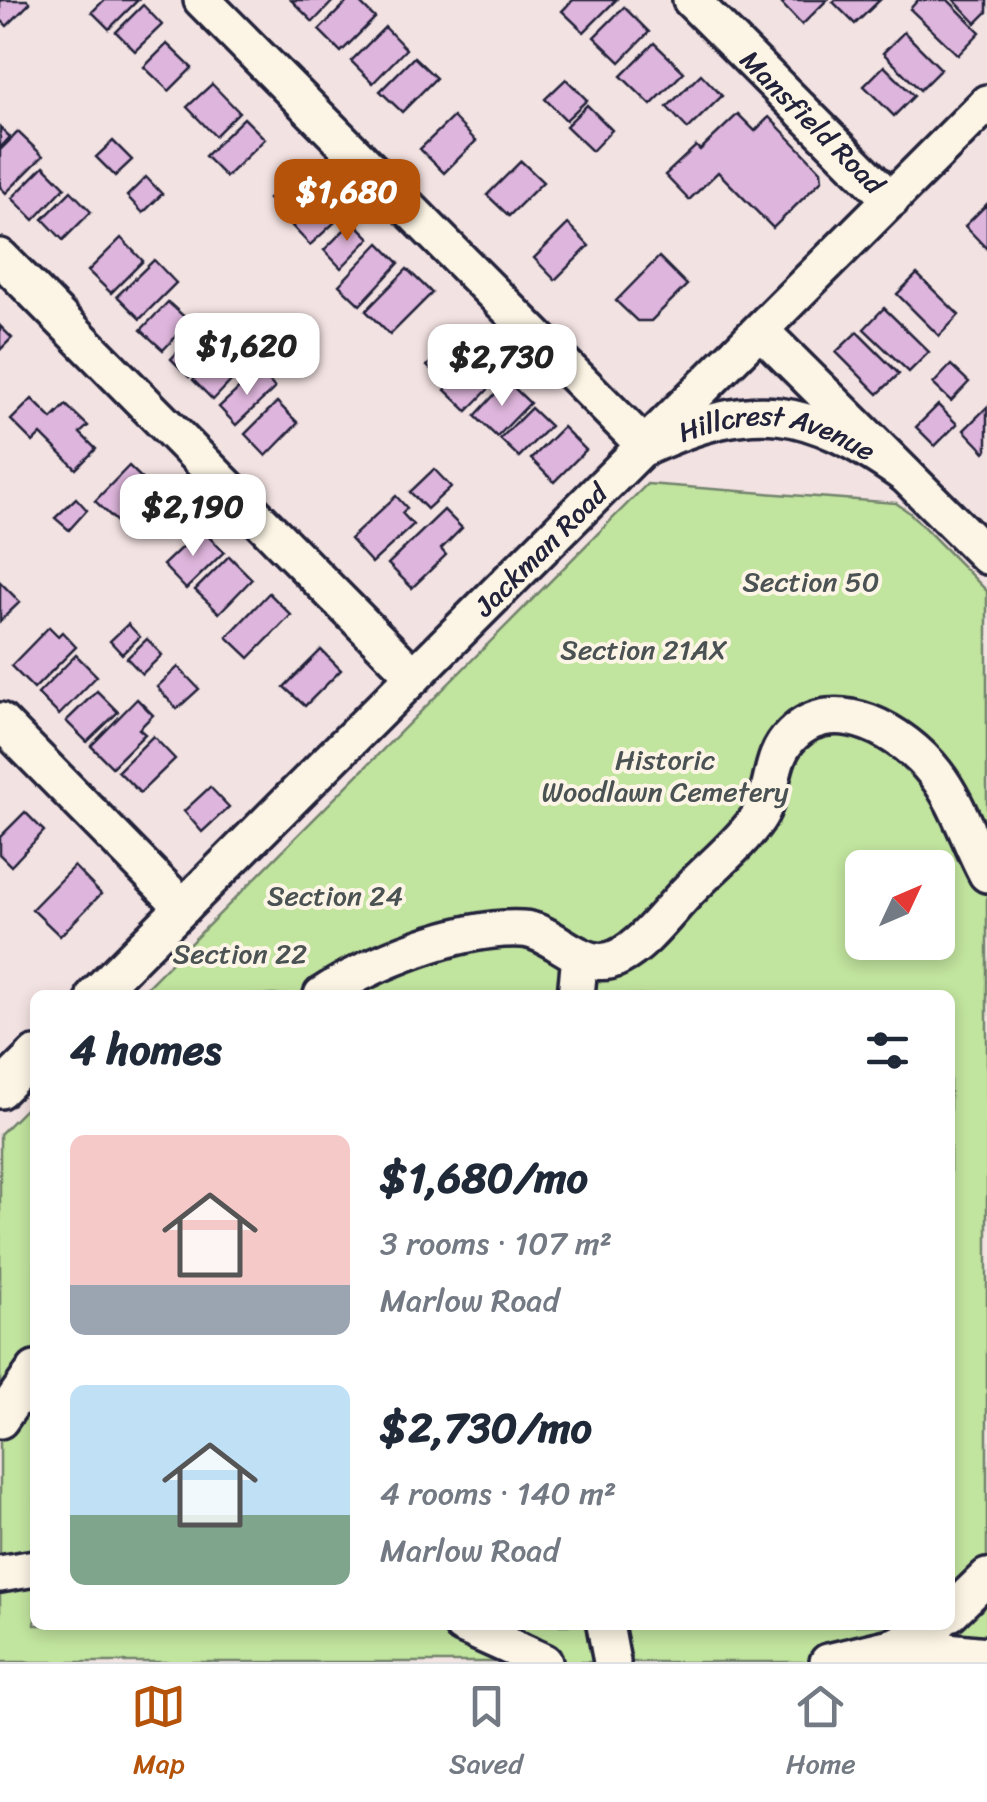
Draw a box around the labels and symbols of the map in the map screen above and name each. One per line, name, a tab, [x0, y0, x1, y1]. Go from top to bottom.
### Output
street label: Mansfield Road	[728, 37, 899, 208]
pin: $1,680	[266, 159, 428, 244]
pin: $1,620	[166, 313, 328, 398]
pin: $2,730	[421, 324, 583, 409]
street label: Hillcrest Avenue	[671, 391, 885, 474]
street label: Jackman Road	[461, 469, 621, 629]
pin: $2,190	[112, 474, 274, 559]
park label: Section 50	[742, 557, 880, 606]
park label: Section 21AX	[560, 625, 728, 674]
park label: Historic Woodlawn Cemetery	[541, 735, 789, 816]
north arrow	[845, 850, 955, 960]
park label: Section 24	[267, 871, 403, 920]
park label: Section 22	[173, 929, 307, 978]

